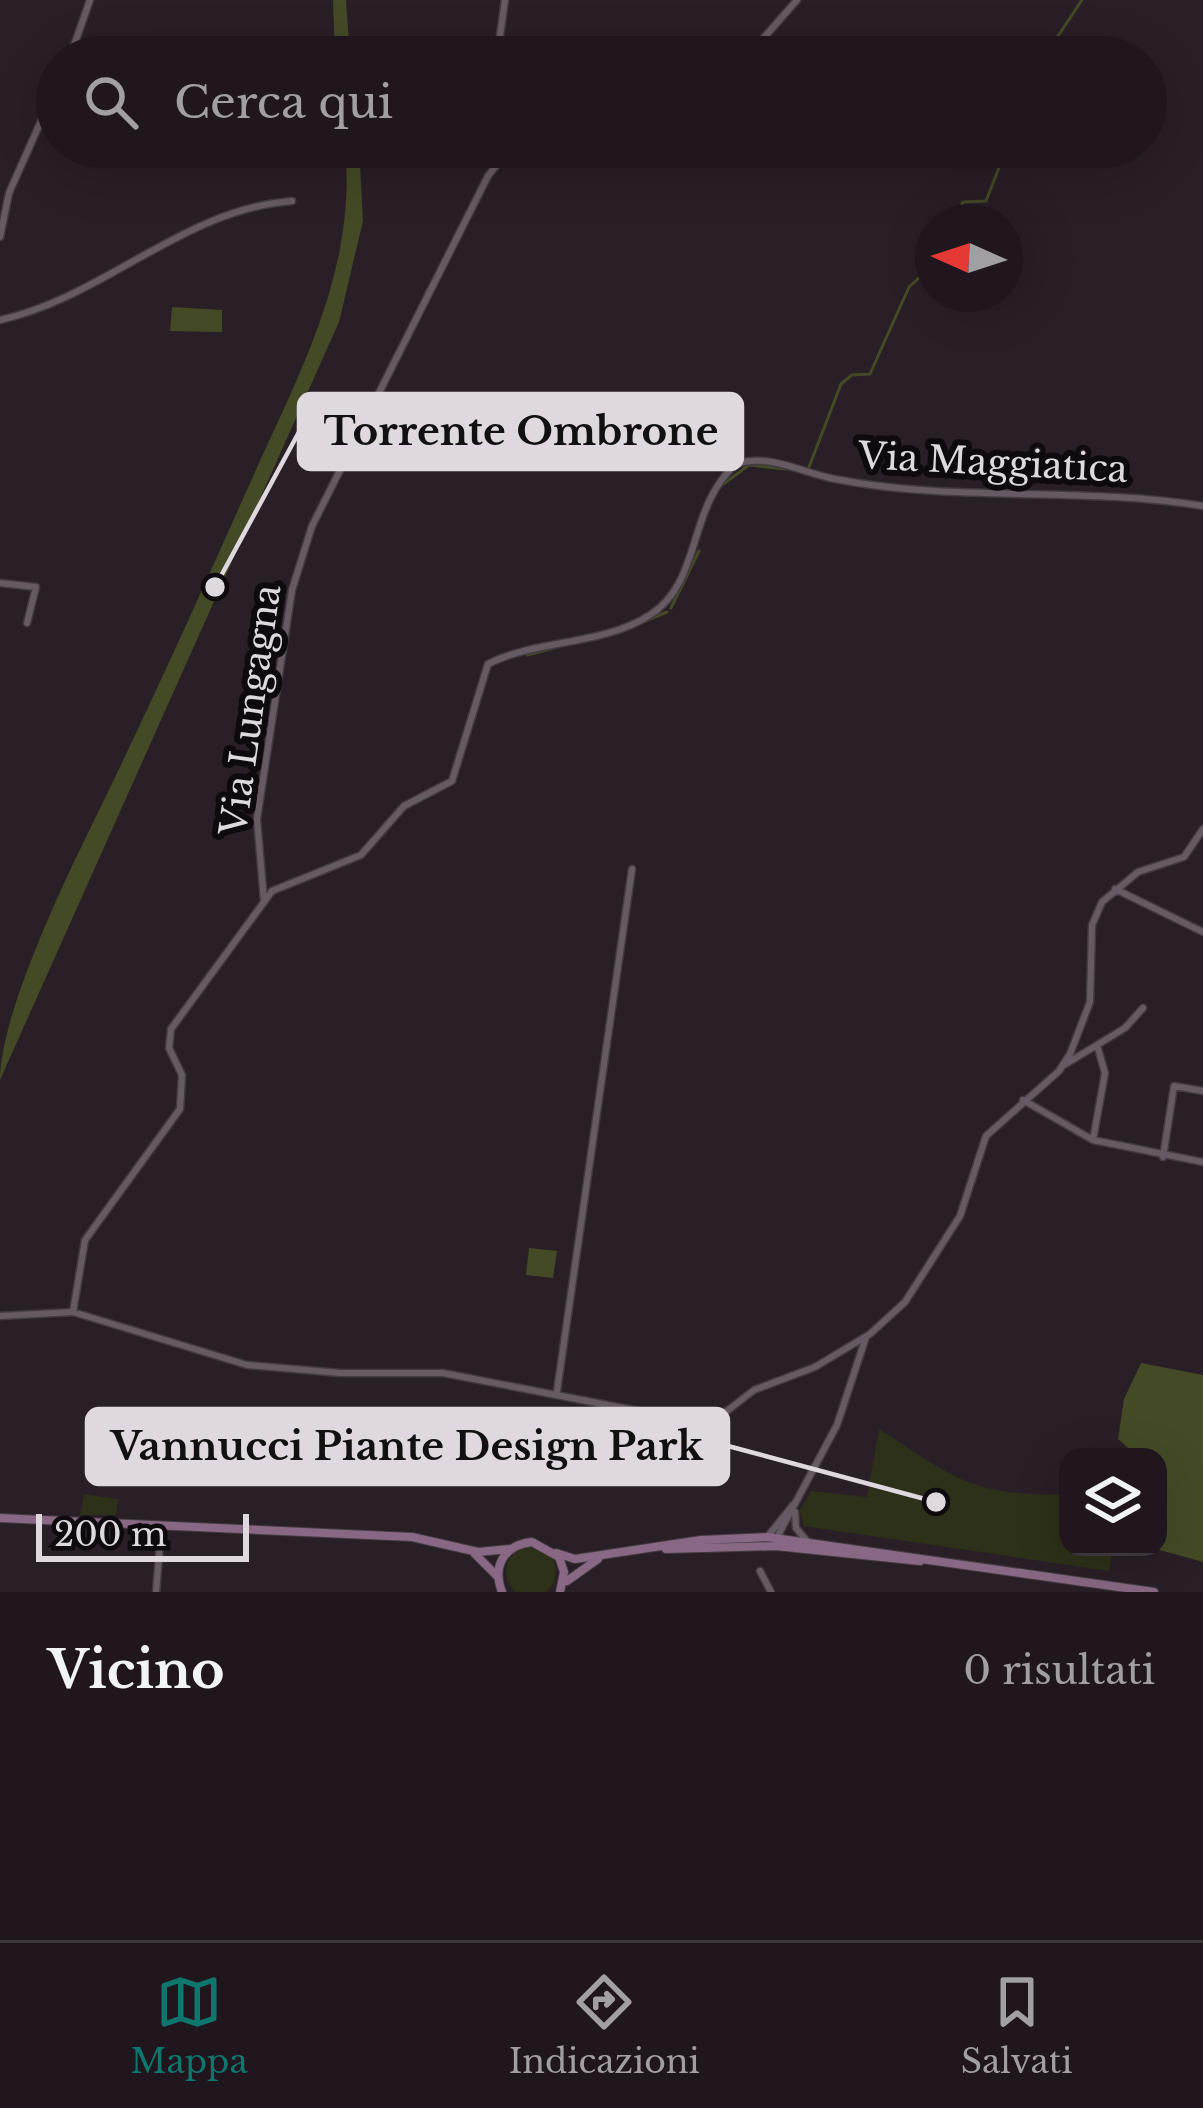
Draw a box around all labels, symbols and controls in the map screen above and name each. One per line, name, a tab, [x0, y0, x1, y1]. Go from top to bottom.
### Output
search box	[36, 36, 1167, 168]
icon: search	[78, 69, 144, 135]
text: Cerca qui	[174, 74, 393, 130]
north arrow	[915, 204, 1023, 312]
callout: Torrente Ombrone	[299, 394, 742, 469]
text: Torrente Ombrone	[323, 407, 719, 456]
street label: Via Maggiatica	[856, 433, 1129, 492]
street label: Via Lungagna	[210, 582, 290, 839]
callout: Vannucci Piante Design Park	[87, 1409, 728, 1484]
text: Vannucci Piante Design Park	[109, 1422, 704, 1471]
map controls	[1059, 1448, 1167, 1556]
button: layers	[1059, 1448, 1167, 1556]
scale bar	[36, 1508, 249, 1561]
text: 200 m	[54, 1514, 166, 1555]
text: Vicino	[48, 1639, 225, 1702]
text: 0 risultati	[963, 1646, 1155, 1695]
tab: Mappa	[130, 1969, 248, 2082]
tab: Indicazioni	[509, 1969, 700, 2082]
tab: Salvati	[961, 1969, 1073, 2082]

